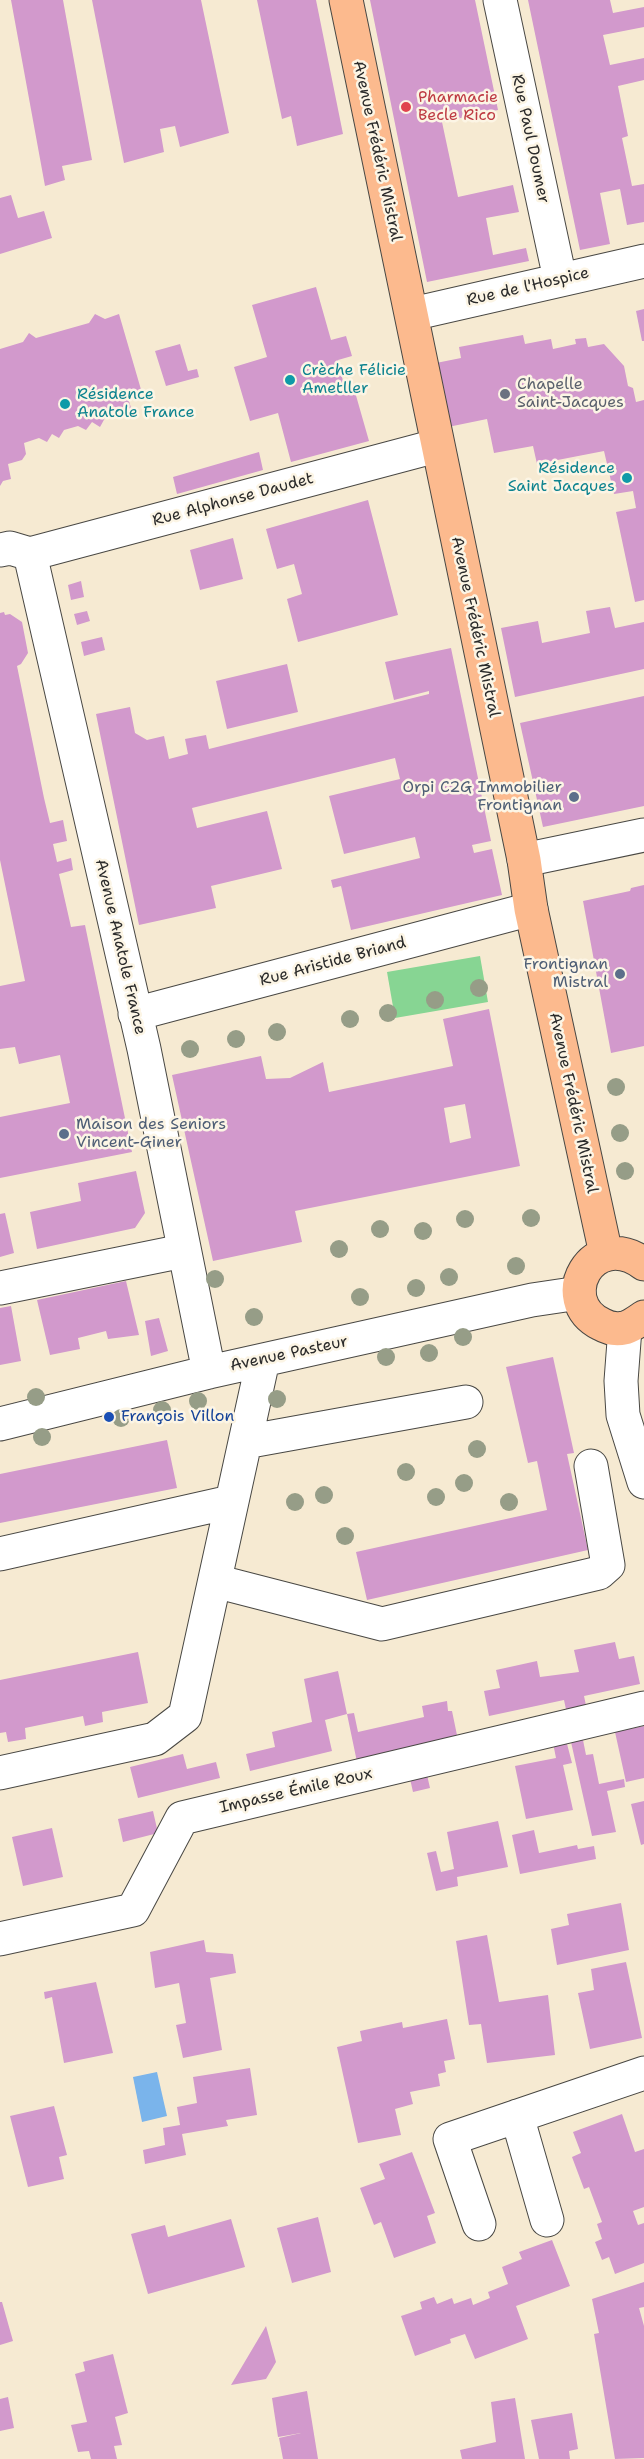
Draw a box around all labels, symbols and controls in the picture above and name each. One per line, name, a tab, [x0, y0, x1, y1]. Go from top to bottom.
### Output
street label: Avenue Frédéric Mistral	[348, 59, 406, 243]
street label: Rue Paul Doumer	[507, 73, 553, 205]
place label: Pharmacie Becle Rico	[418, 88, 498, 126]
marker: Pharmacie Becle Rico	[399, 100, 413, 114]
street label: Rue de l'Hospice	[465, 264, 591, 310]
place label: Crèche Félicie Ametller	[302, 361, 406, 399]
marker: Crèche Félicie Ametller	[283, 373, 297, 387]
place label: Chapelle Saint-Jacques	[517, 375, 624, 413]
place label: Résidence Anatole France	[77, 385, 195, 423]
marker: Chapelle Saint-Jacques	[498, 387, 512, 401]
marker: Résidence Anatole France	[58, 397, 72, 411]
place label: Résidence Saint Jacques	[508, 459, 615, 497]
street label: Rue Alphonse Daudet	[150, 469, 316, 531]
marker: Résidence Saint Jacques	[620, 471, 634, 485]
street label: Avenue Frédéric Mistral	[446, 535, 504, 719]
place label: Orpi C2G Immobilier Frontignan	[403, 778, 562, 816]
marker: Orpi C2G Immobilier Frontignan	[567, 790, 581, 804]
street label: Avenue Anatole France	[90, 857, 150, 1037]
street label: Rue Aristide Briand	[258, 933, 408, 991]
place label: Frontignan Mistral	[523, 955, 608, 993]
marker: Frontignan Mistral	[613, 967, 627, 981]
street label: Avenue Frédéric Mistral	[544, 1011, 602, 1195]
place label: Maison des Seniors Vincent-Giner	[76, 1115, 226, 1153]
marker: Maison des Seniors Vincent-Giner	[57, 1127, 71, 1141]
street label: Avenue Pasteur	[228, 1332, 350, 1376]
place label: François Villon	[121, 1407, 234, 1427]
marker: François Villon	[102, 1410, 116, 1424]
street label: Impasse Émile Roux	[218, 1764, 374, 1818]

